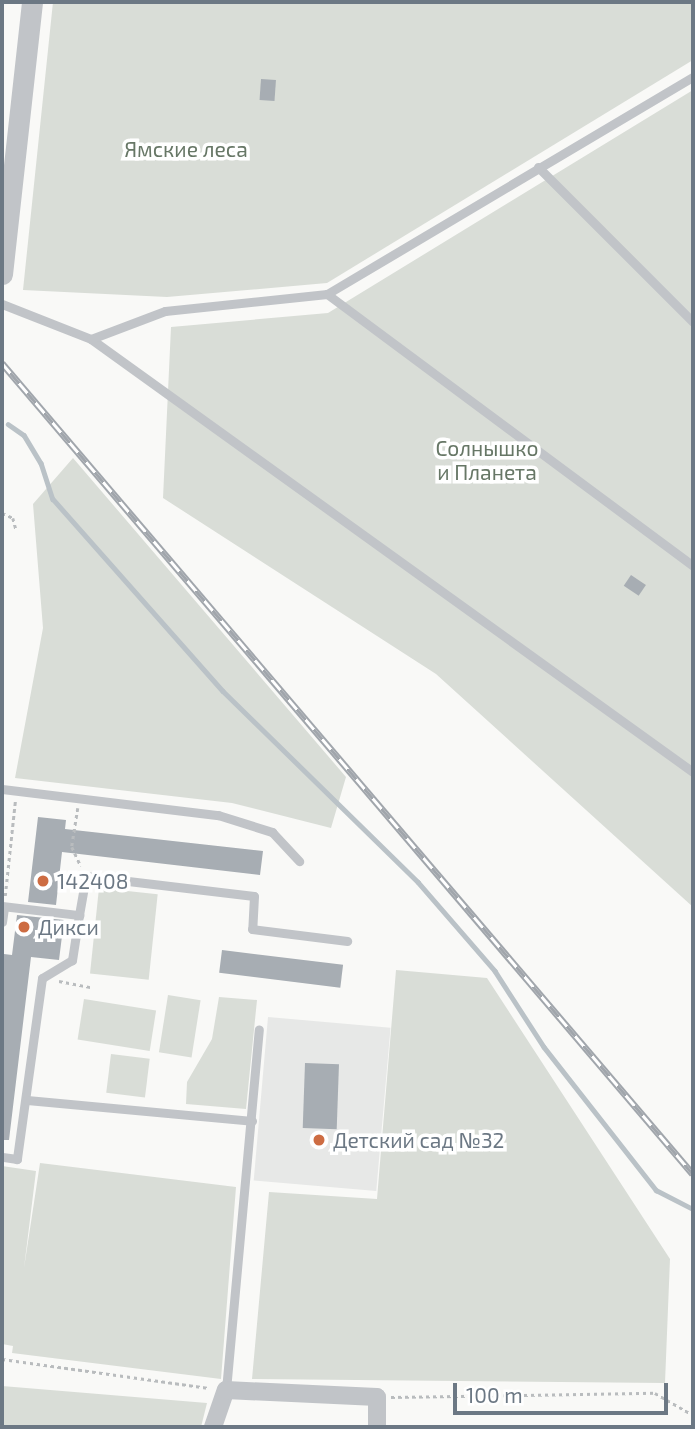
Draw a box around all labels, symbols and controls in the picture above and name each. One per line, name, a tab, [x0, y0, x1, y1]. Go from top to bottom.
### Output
park label: Ямские леса	[124, 136, 248, 162]
park label: Солнышко и Планета	[436, 435, 538, 485]
place label: 142408	[57, 868, 128, 894]
marker: 142408	[35, 873, 51, 889]
place label: Дикси	[38, 914, 99, 940]
marker: Дикси	[16, 919, 32, 935]
place label: Детский сад №32	[333, 1127, 504, 1153]
marker: Детский сад №32	[311, 1132, 327, 1148]
scale bar	[457, 1370, 672, 1414]
text: 100 m	[466, 1382, 523, 1407]

